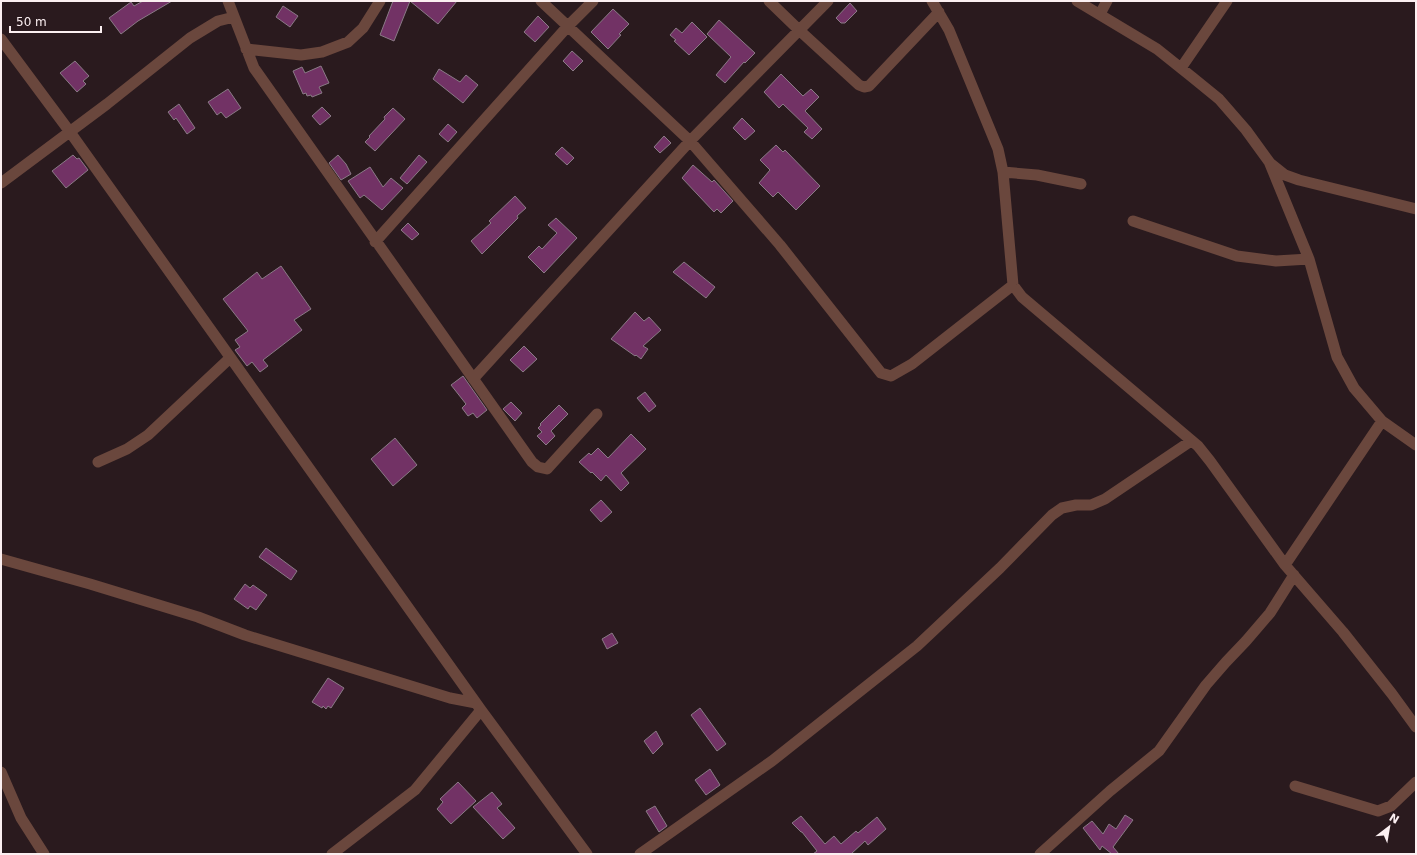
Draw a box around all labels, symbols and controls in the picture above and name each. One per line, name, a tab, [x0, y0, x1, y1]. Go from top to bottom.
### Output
scale bar	[10, 8, 101, 34]
text: 50 m	[16, 15, 47, 29]
north arrow	[1369, 807, 1409, 847]
text: N	[1387, 811, 1401, 827]

